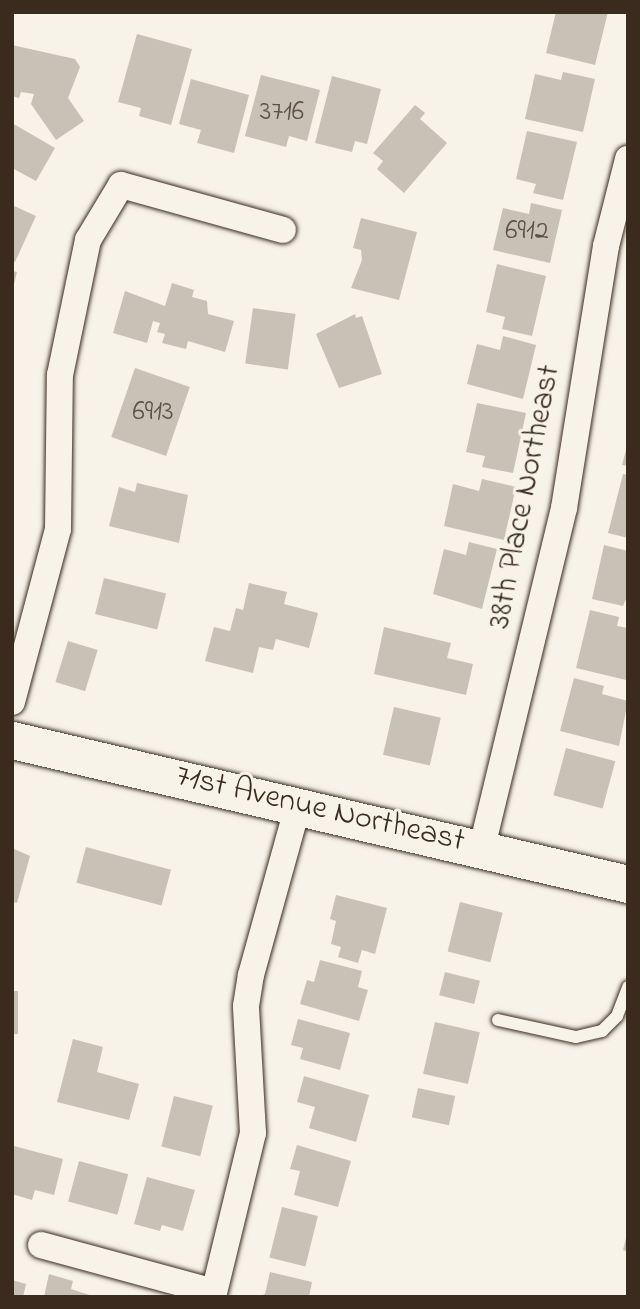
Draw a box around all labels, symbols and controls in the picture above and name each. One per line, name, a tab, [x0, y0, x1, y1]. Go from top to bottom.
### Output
house number: 3716	[260, 96, 304, 130]
house number: 6912	[505, 215, 549, 249]
street label: 38th Place Northeast	[482, 362, 570, 632]
house number: 6913	[132, 396, 174, 430]
street label: 71st Avenue Northeast	[172, 758, 468, 862]

